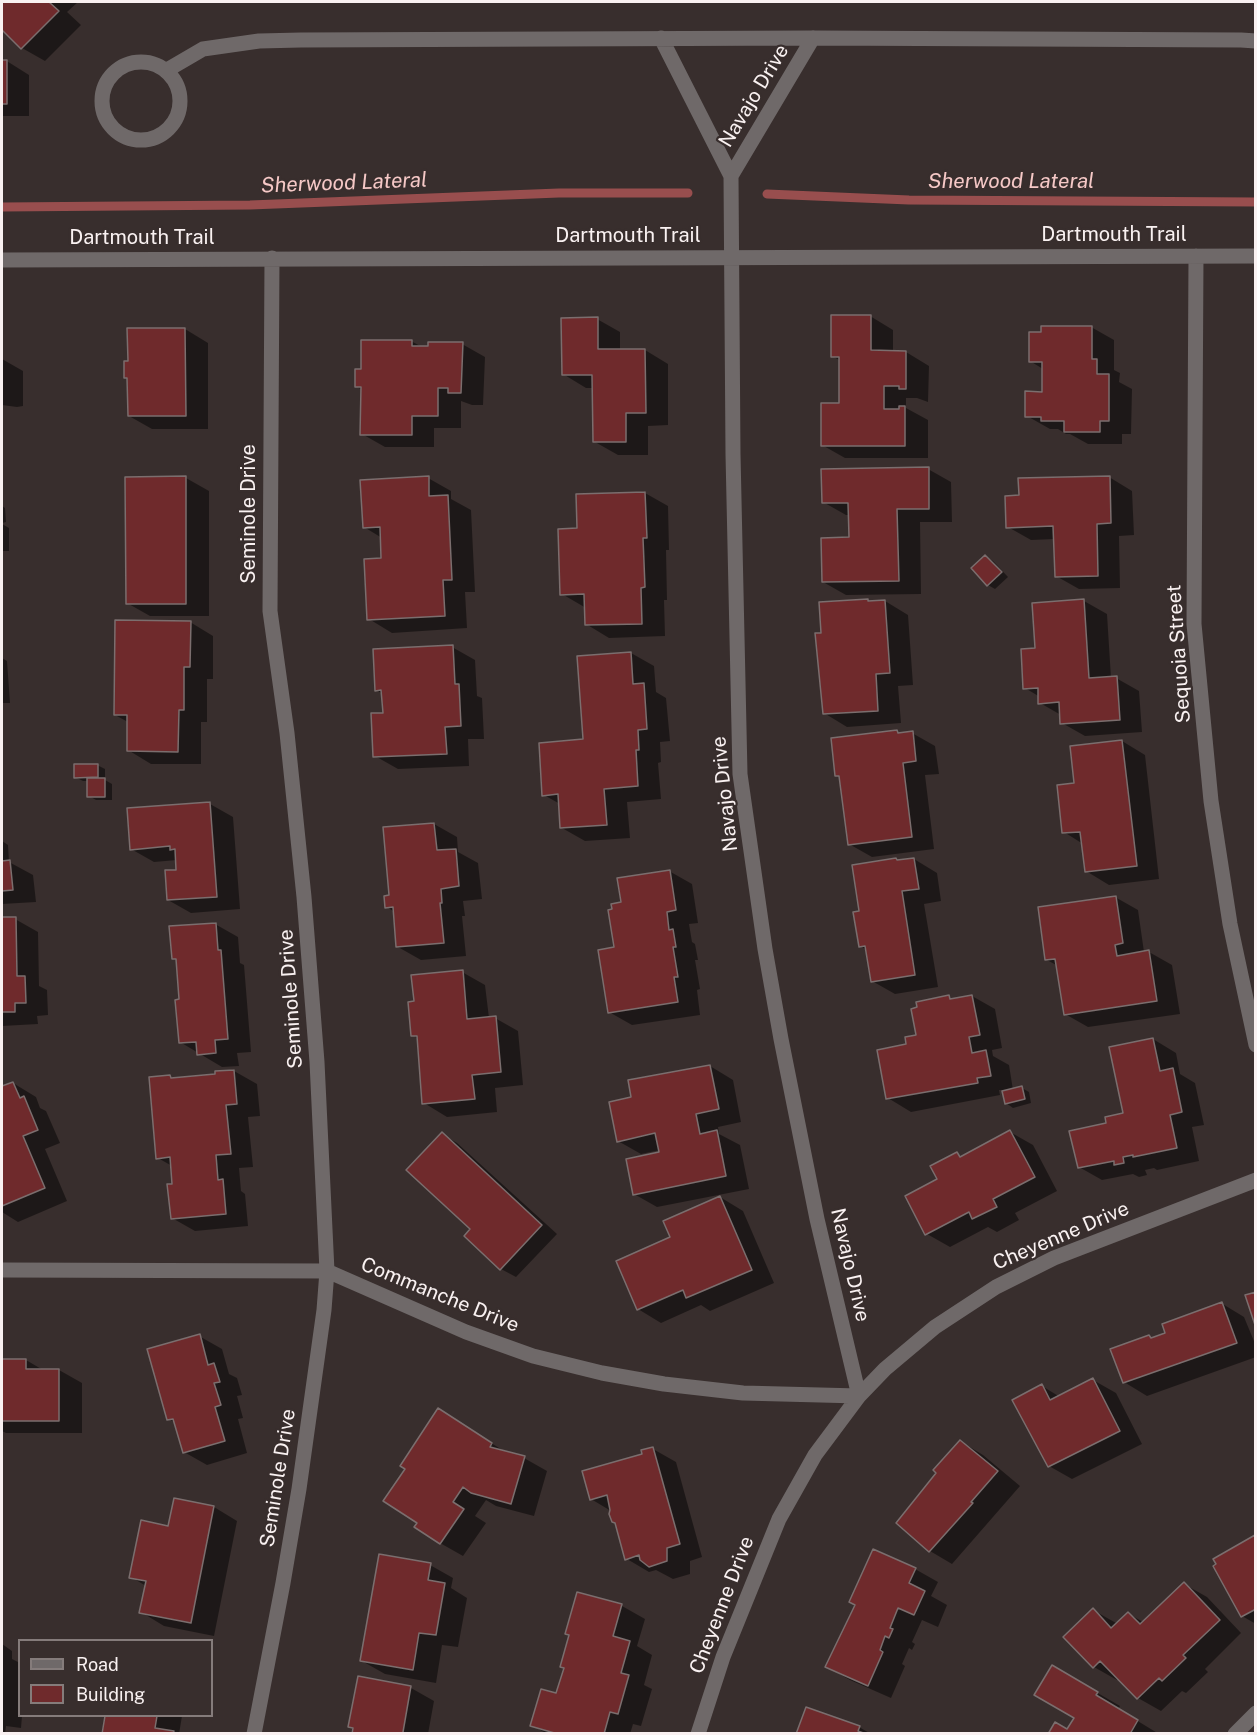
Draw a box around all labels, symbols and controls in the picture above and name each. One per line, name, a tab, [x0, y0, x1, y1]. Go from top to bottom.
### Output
street label: Navajo Drive	[714, 40, 794, 152]
water label: Sherwood Lateral	[260, 167, 428, 199]
water label: Sherwood Lateral	[928, 169, 1094, 195]
street label: Dartmouth Trail	[1041, 223, 1187, 247]
street label: Dartmouth Trail	[555, 224, 701, 248]
street label: Dartmouth Trail	[69, 226, 215, 250]
street label: Seminole Drive	[237, 444, 261, 584]
street label: Sequoia Street	[1162, 584, 1196, 724]
street label: Navajo Drive	[707, 735, 743, 853]
street label: Seminole Drive	[274, 929, 308, 1069]
street label: Cheyenne Drive	[989, 1197, 1133, 1275]
street label: Navajo Drive	[825, 1206, 875, 1324]
street label: Commanche Drive	[357, 1252, 523, 1338]
street label: Seminole Drive	[255, 1407, 301, 1549]
street label: Cheyenne Drive	[685, 1533, 759, 1677]
legend	[18, 1639, 213, 1717]
text: Road	[76, 1654, 119, 1675]
text: Building	[76, 1684, 145, 1705]

